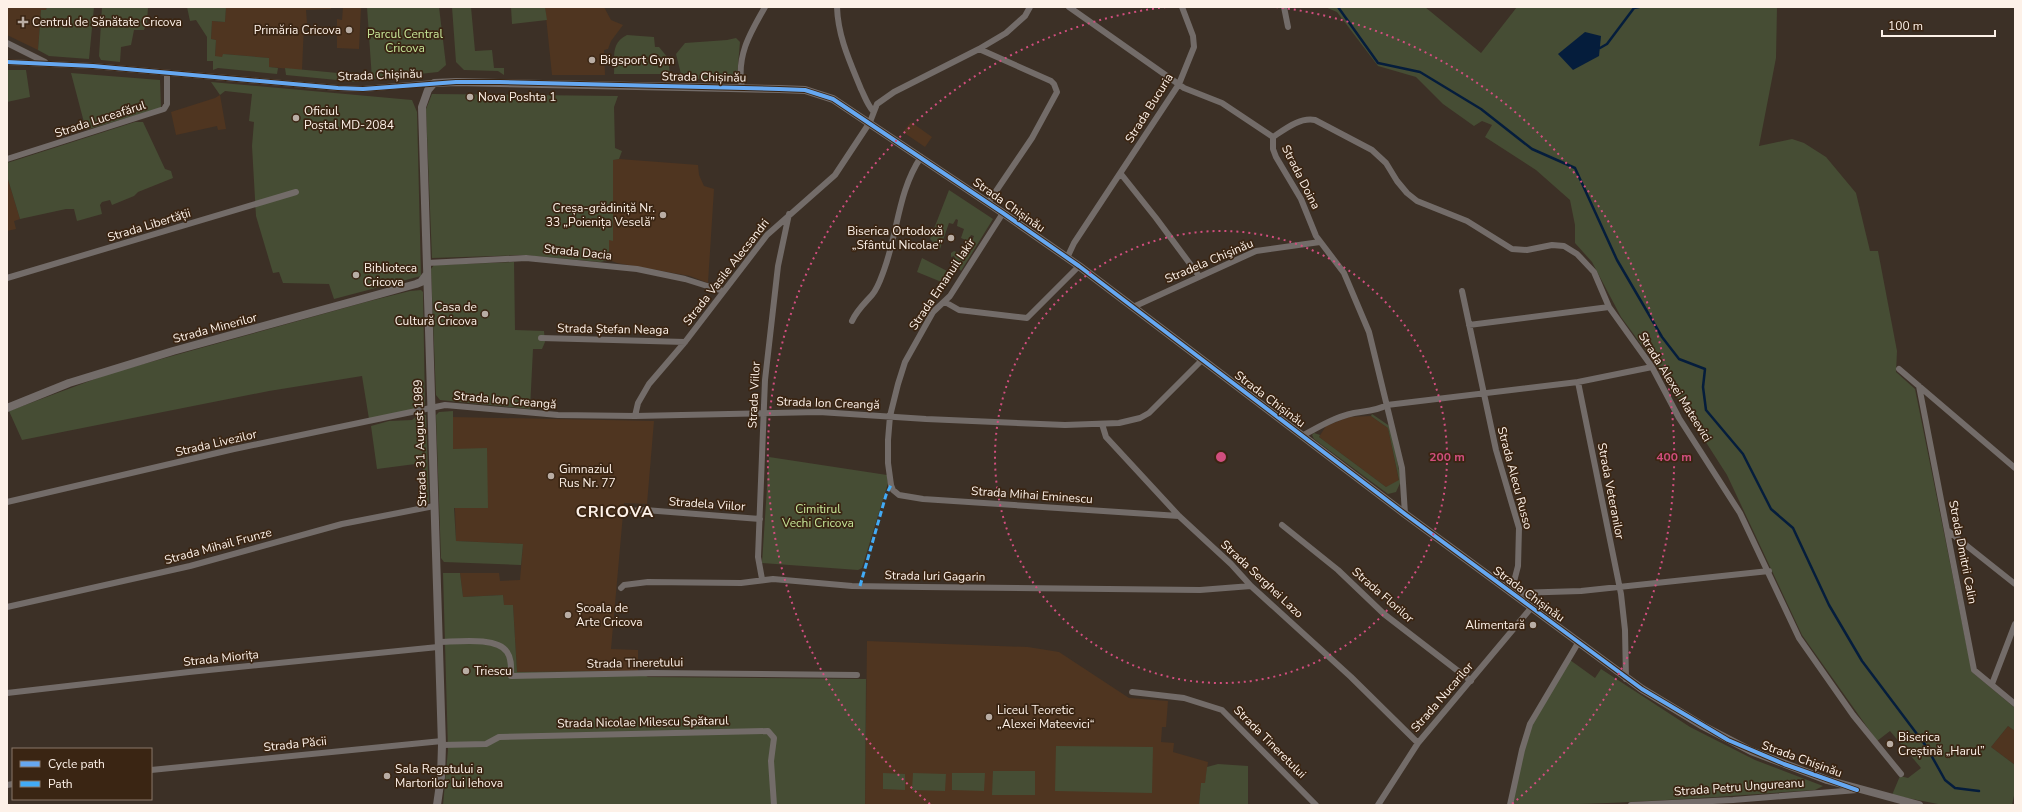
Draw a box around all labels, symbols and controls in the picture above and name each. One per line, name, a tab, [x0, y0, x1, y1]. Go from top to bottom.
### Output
scale bar	[1882, 12, 1995, 38]
place label: Centrul de Sănătate Cricova	[32, 14, 182, 30]
marker: Centrul de Sănătate Cricova	[17, 16, 29, 28]
text: 100 m	[1888, 18, 1923, 34]
place label: Primăria Cricova	[254, 22, 341, 38]
marker: Primăria Cricova	[344, 25, 354, 35]
park label: Parcul Central Cricova	[367, 26, 443, 56]
place label: Bigsport Gym	[600, 52, 674, 68]
marker: Bigsport Gym	[587, 55, 597, 65]
street label: Strada Chișinău	[337, 66, 423, 84]
street label: Strada Chișinău	[661, 68, 747, 86]
street label: Strada Bucuria	[1121, 70, 1177, 146]
place label: Nova Poshta 1	[478, 89, 556, 105]
marker: Nova Poshta 1	[465, 92, 475, 102]
street label: Strada Luceafărul	[52, 97, 148, 141]
place label: Oficiul Poștal MD-2084	[304, 103, 394, 133]
marker: Oficiul Poștal MD-2084	[291, 113, 301, 123]
street label: Strada Doina	[1278, 142, 1324, 212]
street label: Strada Chișinău	[970, 174, 1048, 236]
place label: Creșa-grădiniță Nr. 33 „Poienița Veselă”	[546, 200, 655, 230]
street label: Strada Libertății	[105, 205, 193, 245]
marker: Creșa-grădiniță Nr. 33 „Poienița Veselă”	[658, 210, 668, 220]
street label: Strada Vasile Alecsandri	[679, 215, 773, 329]
place label: Biserica Ortodoxă „Sfântul Nicolae”	[847, 223, 943, 253]
marker: Biserica Ortodoxă „Sfântul Nicolae”	[946, 233, 956, 243]
street label: Strada Emanuil Iakir	[905, 234, 979, 333]
street label: Stradela Chişinău	[1162, 235, 1256, 287]
street label: Strada Dacia	[543, 240, 613, 264]
place label: Biblioteca Cricova	[364, 260, 417, 290]
marker: Biblioteca Cricova	[351, 270, 361, 280]
place label: Casa de Cultură Cricova	[395, 299, 477, 329]
street label: Strada Minerilor	[171, 309, 259, 347]
marker: Casa de Cultură Cricova	[480, 309, 490, 319]
street label: Strada Ștefan Neaga	[557, 320, 669, 338]
street label: Strada Alexei Mateevici	[1635, 329, 1715, 445]
street label: Strada Viilor	[744, 360, 764, 429]
street label: Strada Chișinău	[1231, 367, 1309, 431]
street label: Strada 31 August 1989	[410, 379, 430, 507]
street label: Strada Ion Creangă	[453, 388, 557, 412]
street label: Strada Ion Creangă	[776, 393, 880, 413]
street label: Strada Alecu Russo	[1494, 425, 1536, 531]
street label: Strada Livezilor	[174, 426, 259, 460]
street label: Strada Veteranilor	[1594, 442, 1628, 541]
text: 200 m	[1429, 449, 1465, 465]
text: 400 m	[1656, 449, 1692, 465]
centre of rings	[1214, 450, 1228, 464]
place label: Gimnaziul Rus Nr. 77	[559, 461, 616, 491]
marker: Gimnaziul Rus Nr. 77	[546, 471, 556, 481]
street label: Strada Mihai Eminescu	[971, 483, 1093, 507]
street label: Stradela Viilor	[668, 493, 747, 515]
street label: Strada Dmitrii Calin	[1945, 499, 1981, 605]
district label: CRICOVA	[576, 501, 654, 523]
park label: Cimitirul Vechi Cricova	[781, 501, 854, 531]
street label: Strada Mihail Frunze	[163, 524, 273, 568]
street label: Strada Serghei Lazo	[1217, 536, 1307, 622]
street label: Strada Chișinău	[1490, 563, 1568, 625]
street label: Strada Florilor	[1349, 564, 1418, 627]
street label: Strada Iuri Gagarin	[884, 567, 986, 585]
place label: Școala de Arte Cricova	[576, 600, 643, 630]
marker: Școala de Arte Cricova	[563, 610, 573, 620]
place label: Alimentară	[1465, 617, 1525, 633]
marker: Alimentară	[1528, 620, 1538, 630]
street label: Strada Miorița	[182, 646, 260, 670]
street label: Strada Tineretului	[587, 654, 683, 672]
street label: Strada Nucarilor	[1407, 658, 1477, 735]
place label: Triescu	[474, 663, 512, 679]
marker: Triescu	[461, 666, 471, 676]
place label: Liceul Teoretic „Alexei Mateevici“	[997, 702, 1094, 732]
street label: Strada Tineretului	[1230, 702, 1310, 782]
street label: Strada Nicolae Milescu Spătarul	[557, 712, 729, 731]
marker: Liceul Teoretic „Alexei Mateevici“	[984, 712, 994, 722]
place label: Biserica Creștină „Harul”	[1898, 729, 1985, 759]
street label: Strada Păcii	[263, 733, 327, 755]
street label: Strada Chișinău	[1759, 737, 1845, 781]
marker: Biserica Creștină „Harul”	[1885, 739, 1895, 749]
legend	[12, 748, 152, 800]
text: Cycle path	[48, 756, 105, 772]
place label: Sala Regatului a Martorilor lui Iehova	[395, 761, 503, 791]
marker: Sala Regatului a Martorilor lui Iehova	[382, 771, 392, 781]
street label: Strada Petru Ungureanu	[1673, 774, 1805, 800]
text: Path	[48, 776, 73, 792]

